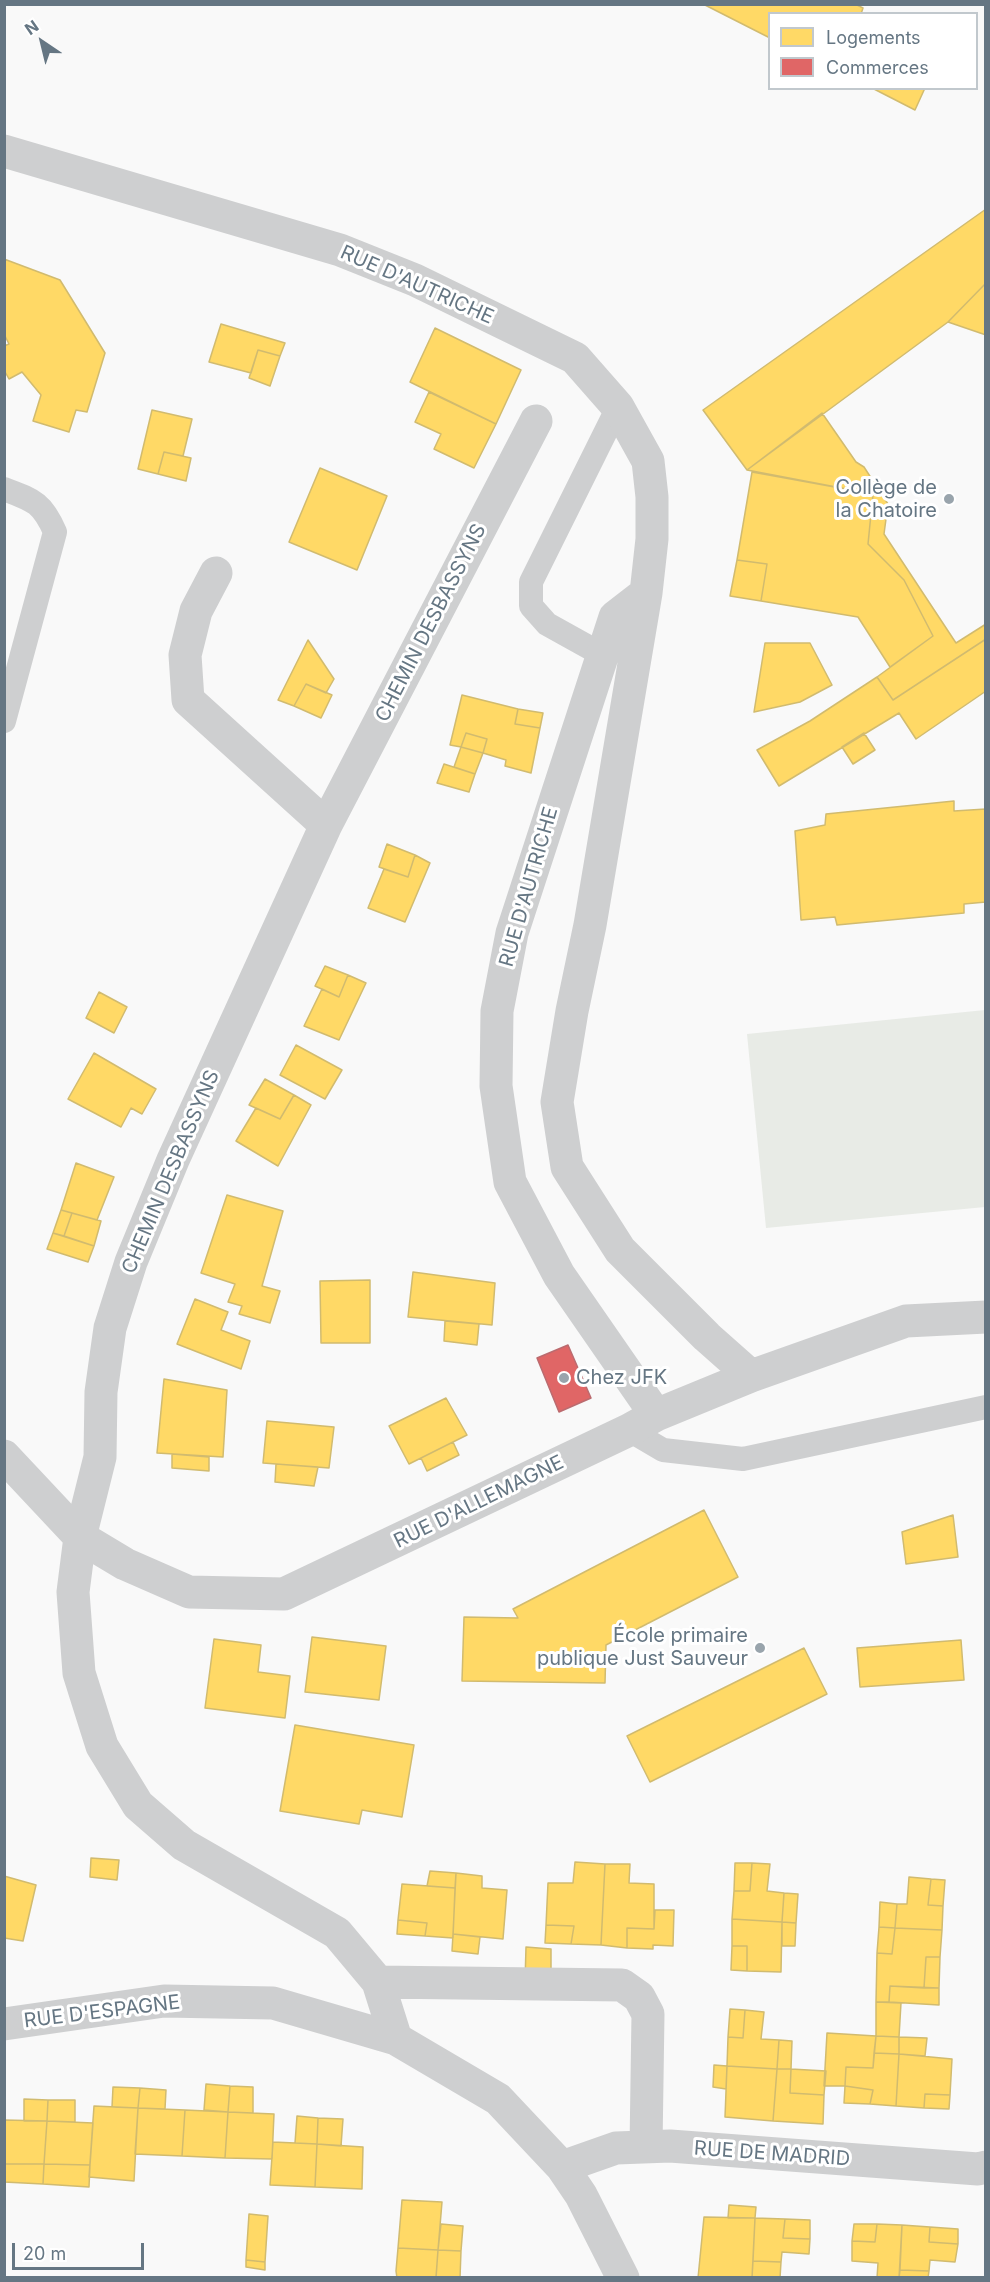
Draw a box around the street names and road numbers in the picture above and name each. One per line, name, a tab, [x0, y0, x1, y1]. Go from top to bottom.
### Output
street label: RUE D'AUTRICHE	[337, 240, 497, 330]
street label: CHEMIN DESBASSYNS	[371, 520, 491, 726]
street label: RUE D'AUTRICHE	[495, 804, 563, 970]
street label: CHEMIN DESBASSYNS	[117, 1067, 225, 1277]
street label: RUE D'ALLEMAGNE	[390, 1450, 568, 1554]
street label: RUE D'ESPAGNE	[23, 1991, 181, 2033]
street label: RUE DE MADRID	[693, 2137, 851, 2171]

